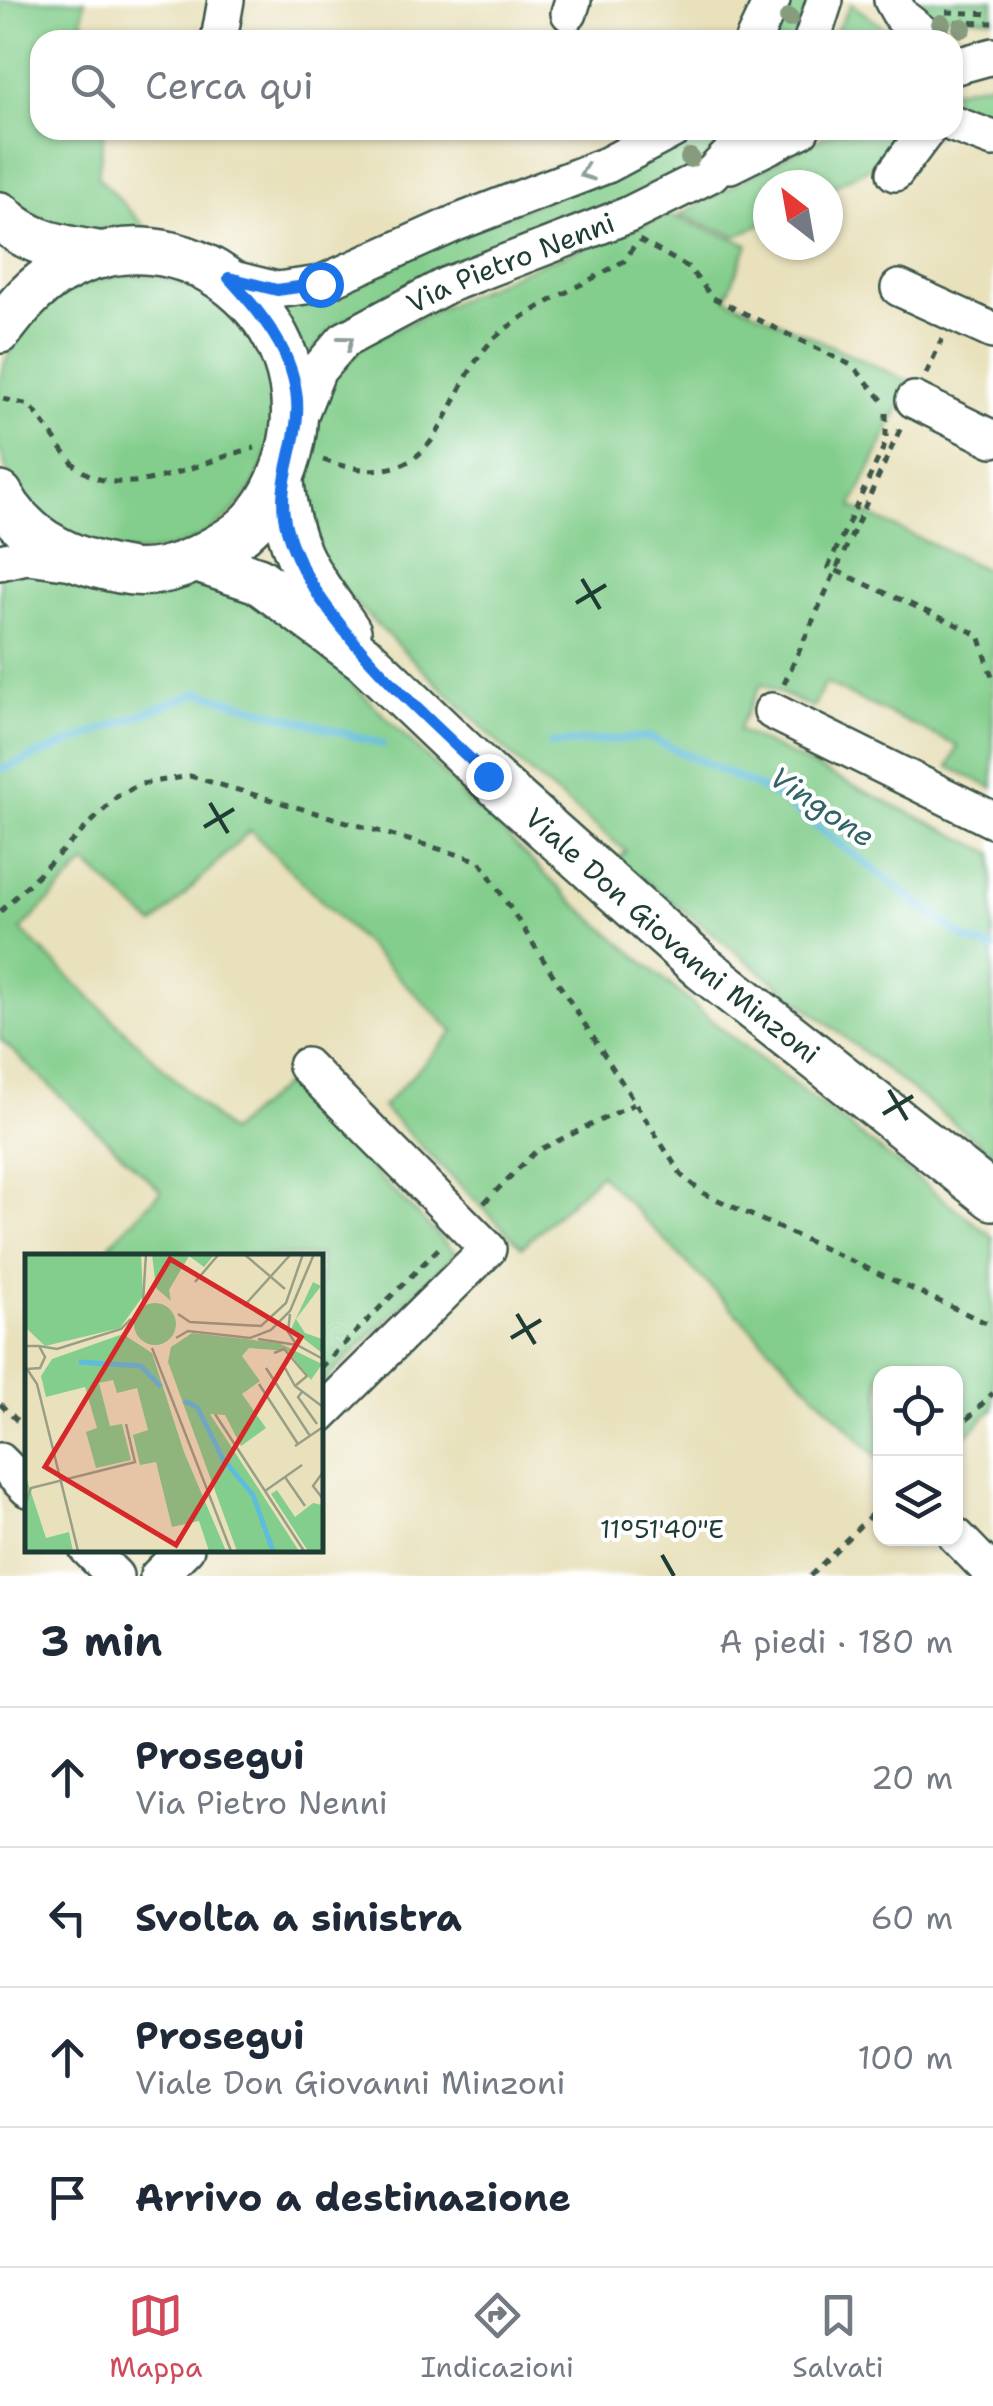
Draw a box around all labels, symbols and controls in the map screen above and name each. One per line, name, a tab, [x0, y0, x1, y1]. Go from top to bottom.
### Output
search box	[30, 30, 963, 140]
icon: search	[65, 58, 120, 113]
text: Cerca qui	[145, 60, 314, 111]
one-way arrow	[578, 162, 595, 182]
north arrow	[753, 170, 843, 260]
street label: Via Pietro Nenni	[400, 203, 620, 322]
route start	[298, 262, 344, 308]
one-way arrow	[336, 336, 354, 353]
route end	[466, 754, 512, 800]
water label: Vingone	[762, 757, 883, 857]
street label: Viale Don Giovanni Minzoni	[517, 799, 828, 1072]
inset map	[25, 1254, 322, 1551]
map controls	[873, 1366, 963, 1546]
button: locate	[873, 1366, 963, 1456]
button: layers	[873, 1456, 963, 1546]
text: 11°51'40"E	[600, 1512, 724, 1546]
text: 3 min	[40, 1613, 162, 1669]
text: A piedi · 180 m	[719, 1620, 953, 1663]
text: Prosegui	[135, 1730, 305, 1781]
icon: ahead	[40, 1750, 95, 1805]
text: 20 m	[871, 1756, 953, 1799]
text: Via Pietro Nenni	[135, 1781, 388, 1824]
icon: left	[40, 1890, 95, 1945]
text: Svolta a sinistra	[135, 1892, 462, 1943]
text: 60 m	[871, 1896, 953, 1939]
text: Prosegui	[135, 2010, 305, 2061]
icon: ahead	[40, 2030, 95, 2085]
text: 100 m	[857, 2036, 953, 2079]
text: Viale Don Giovanni Minzoni	[135, 2061, 565, 2104]
icon: arrive	[40, 2170, 95, 2225]
text: Arrivo a destinazione	[135, 2172, 571, 2223]
tab: Mappa	[109, 2288, 202, 2386]
tab: Indicazioni	[421, 2288, 574, 2386]
tab: Salvati	[792, 2288, 884, 2386]

